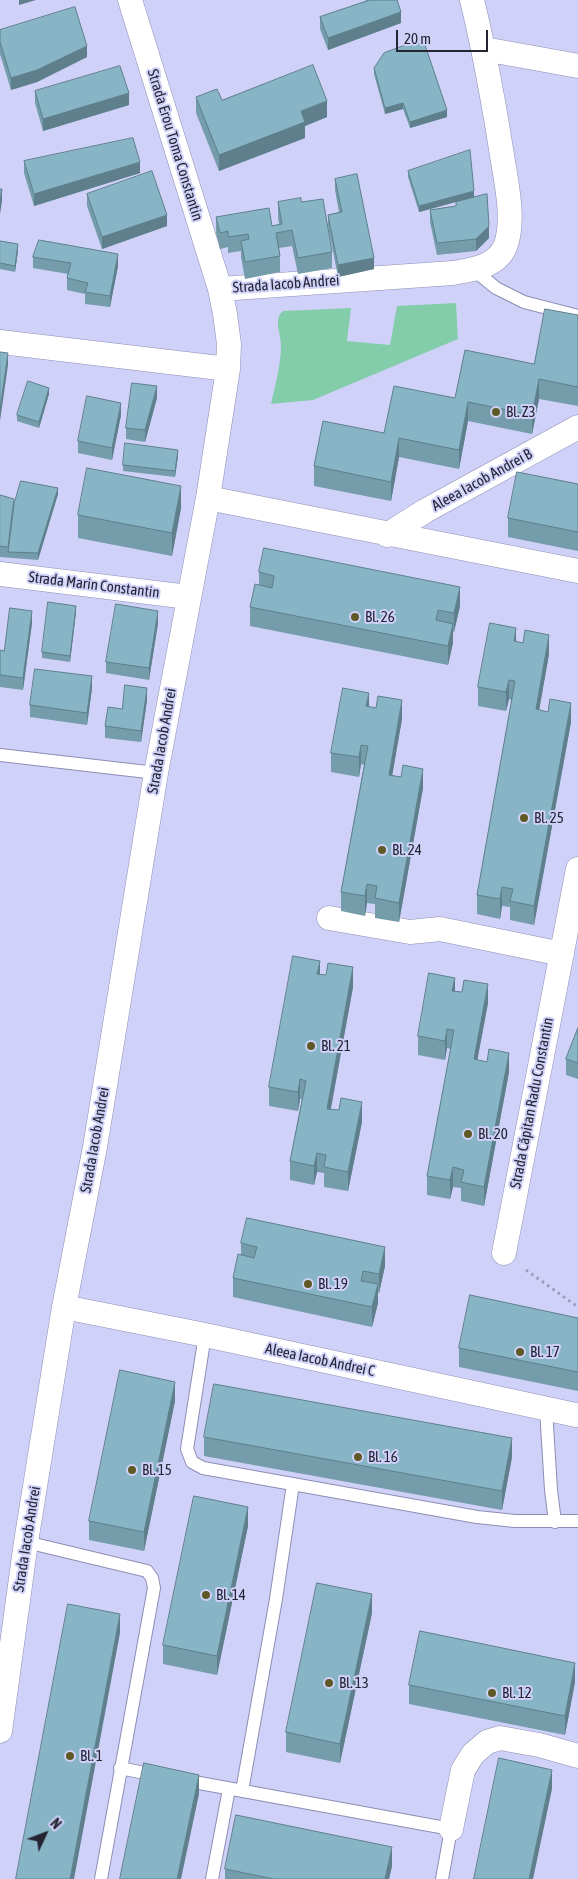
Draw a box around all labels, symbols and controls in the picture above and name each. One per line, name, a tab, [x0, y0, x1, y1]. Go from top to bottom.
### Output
scale bar	[398, 20, 490, 52]
text: 20 m	[404, 30, 431, 47]
street label: Strada Erou Toma Constantin	[143, 67, 207, 223]
street label: Strada Iacob Andrei	[232, 271, 340, 297]
place label: Bl. Z3	[506, 403, 536, 421]
marker: Bl. Z3	[490, 406, 502, 418]
street label: Aleea Iacob Andrei B	[429, 445, 535, 515]
street label: Strada Marin Constantin	[27, 568, 161, 602]
place label: Bl. 26	[365, 608, 395, 626]
marker: Bl. 26	[349, 611, 361, 623]
street label: Strada Iacob Andrei	[144, 687, 180, 795]
place label: Bl. 25	[534, 809, 564, 827]
marker: Bl. 25	[518, 812, 530, 824]
place label: Bl. 24	[392, 841, 422, 859]
marker: Bl. 24	[376, 844, 388, 856]
street label: Strada Căpitan Radu Constantin	[507, 1016, 557, 1190]
place label: Bl. 21	[321, 1037, 351, 1055]
marker: Bl. 21	[305, 1040, 317, 1052]
street label: Strada Iacob Andrei	[77, 1086, 113, 1194]
place label: Bl. 20	[478, 1125, 508, 1143]
marker: Bl. 20	[462, 1128, 474, 1140]
place label: Bl. 19	[318, 1275, 348, 1293]
marker: Bl. 19	[302, 1278, 314, 1290]
street label: Aleea Iacob Andrei C	[264, 1340, 376, 1380]
place label: Bl. 17	[530, 1343, 560, 1361]
marker: Bl. 17	[514, 1346, 526, 1358]
place label: Bl. 16	[368, 1448, 398, 1466]
marker: Bl. 16	[352, 1451, 364, 1463]
place label: Bl. 15	[142, 1461, 172, 1479]
marker: Bl. 15	[126, 1464, 138, 1476]
street label: Strada Iacob Andrei	[10, 1485, 44, 1593]
place label: Bl. 14	[216, 1586, 246, 1604]
marker: Bl. 14	[200, 1589, 212, 1601]
place label: Bl. 13	[339, 1674, 369, 1692]
marker: Bl. 13	[323, 1677, 335, 1689]
place label: Bl. 12	[502, 1684, 532, 1702]
marker: Bl. 12	[486, 1687, 498, 1699]
place label: Bl. 1	[80, 1747, 103, 1765]
marker: Bl. 1	[64, 1750, 76, 1762]
north arrow	[20, 1809, 70, 1859]
text: N	[47, 1815, 65, 1832]

